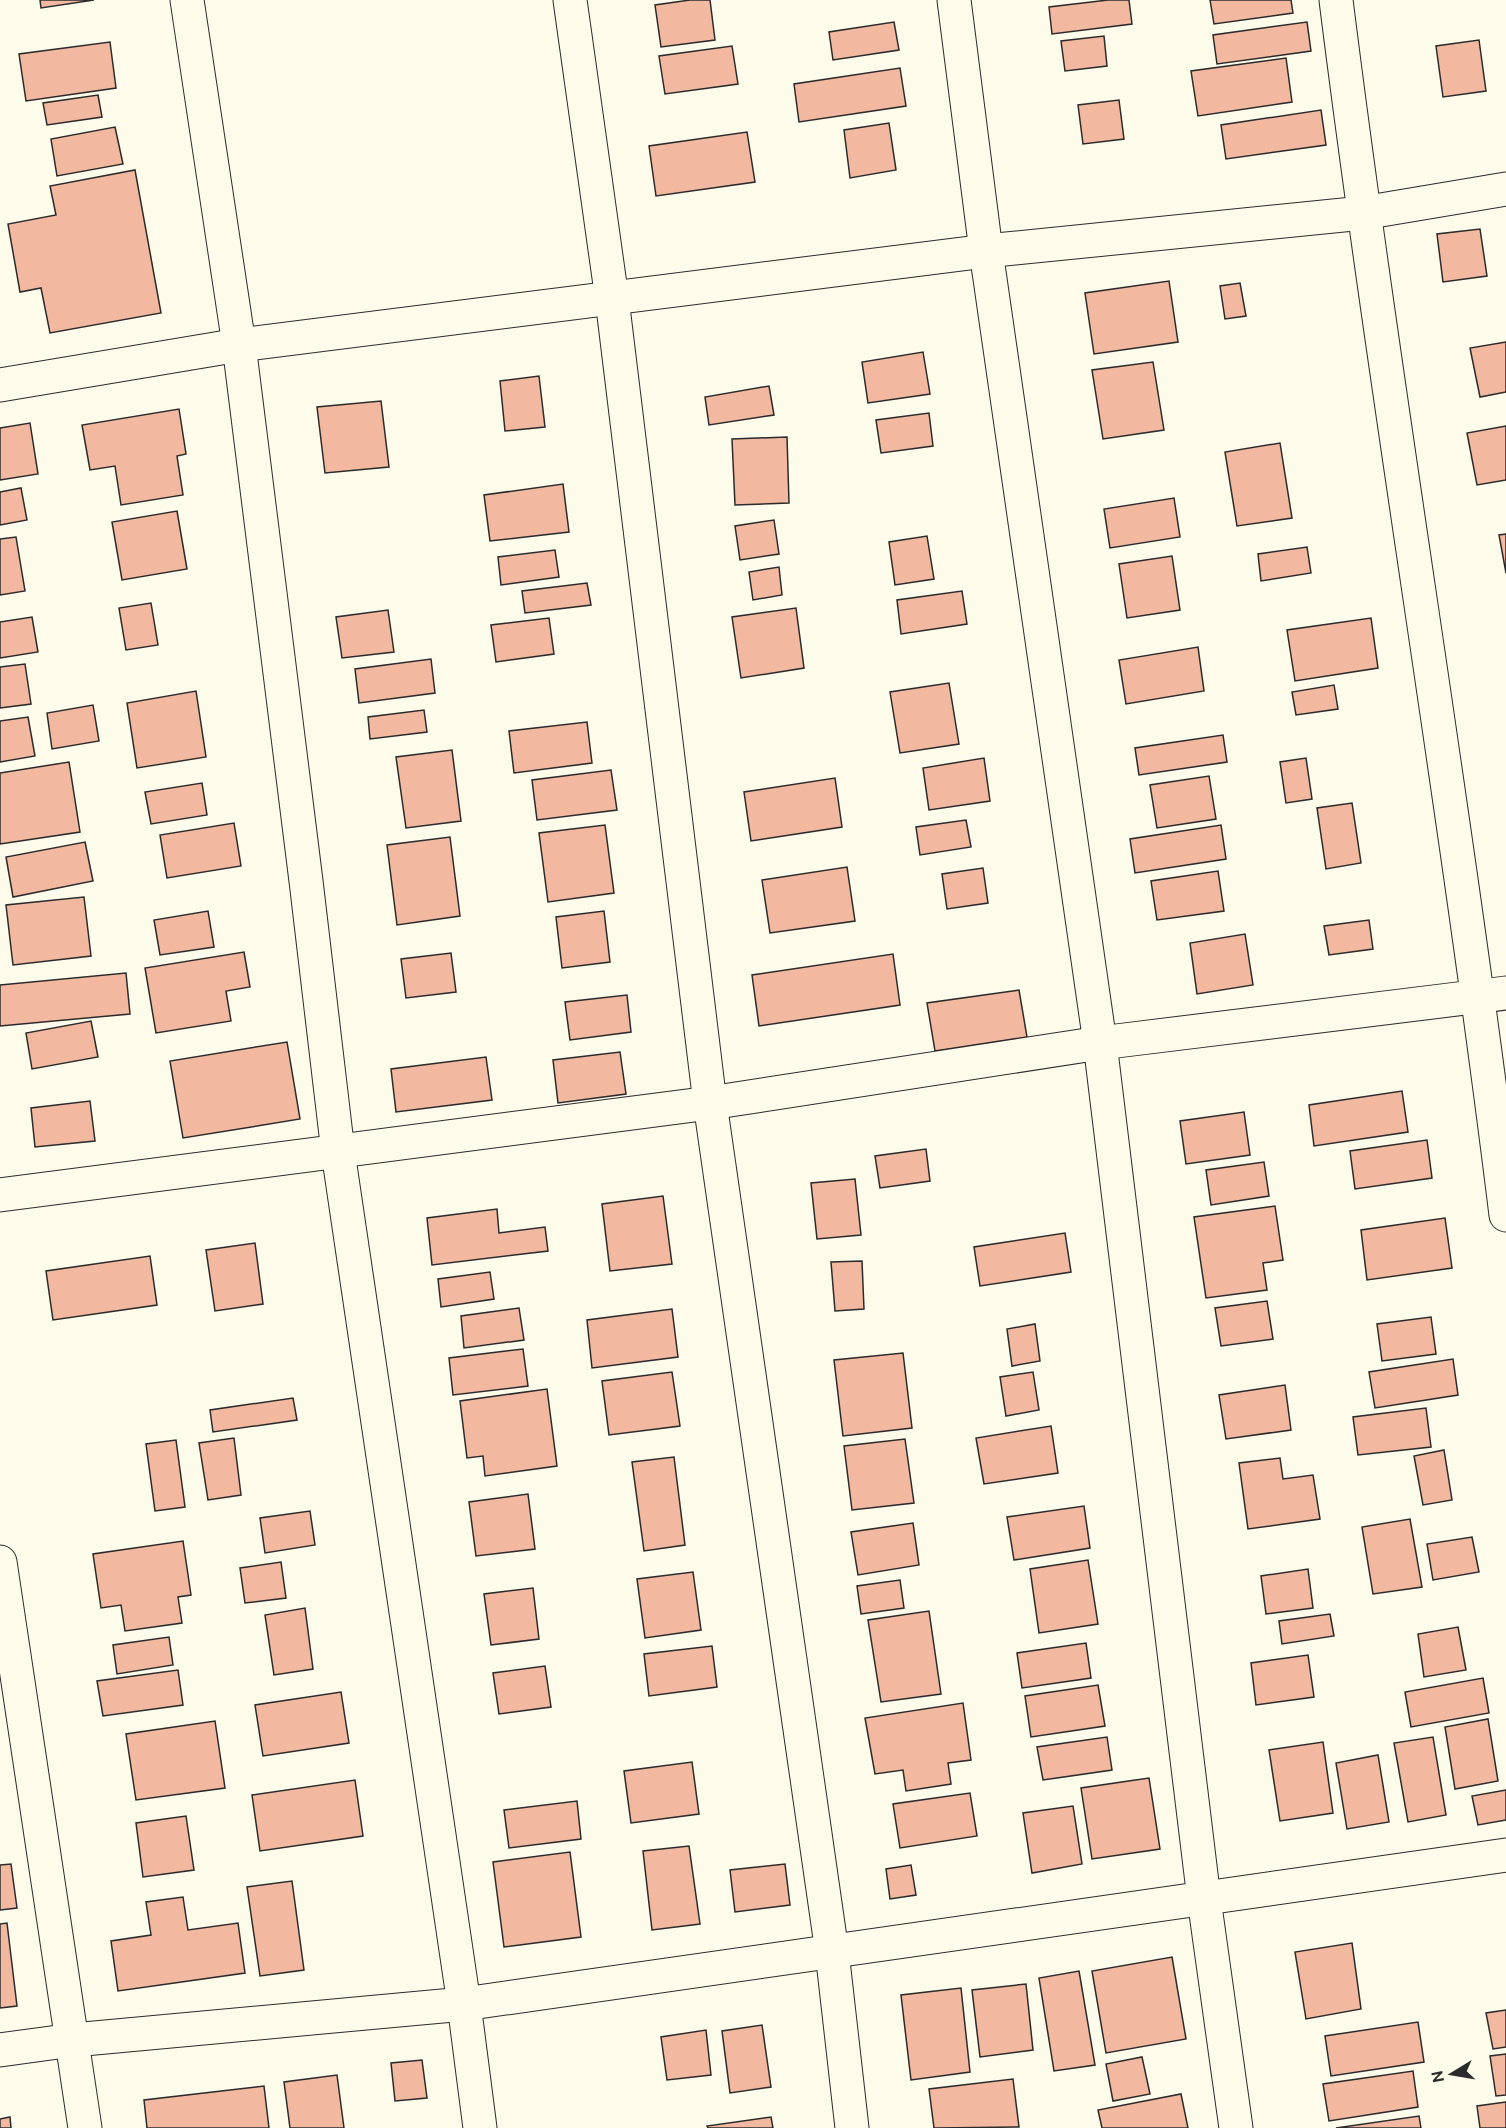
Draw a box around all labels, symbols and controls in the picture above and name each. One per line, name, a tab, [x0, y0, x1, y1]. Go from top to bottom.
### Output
north arrow	[1422, 2044, 1482, 2104]
text: N	[1427, 2069, 1447, 2084]

